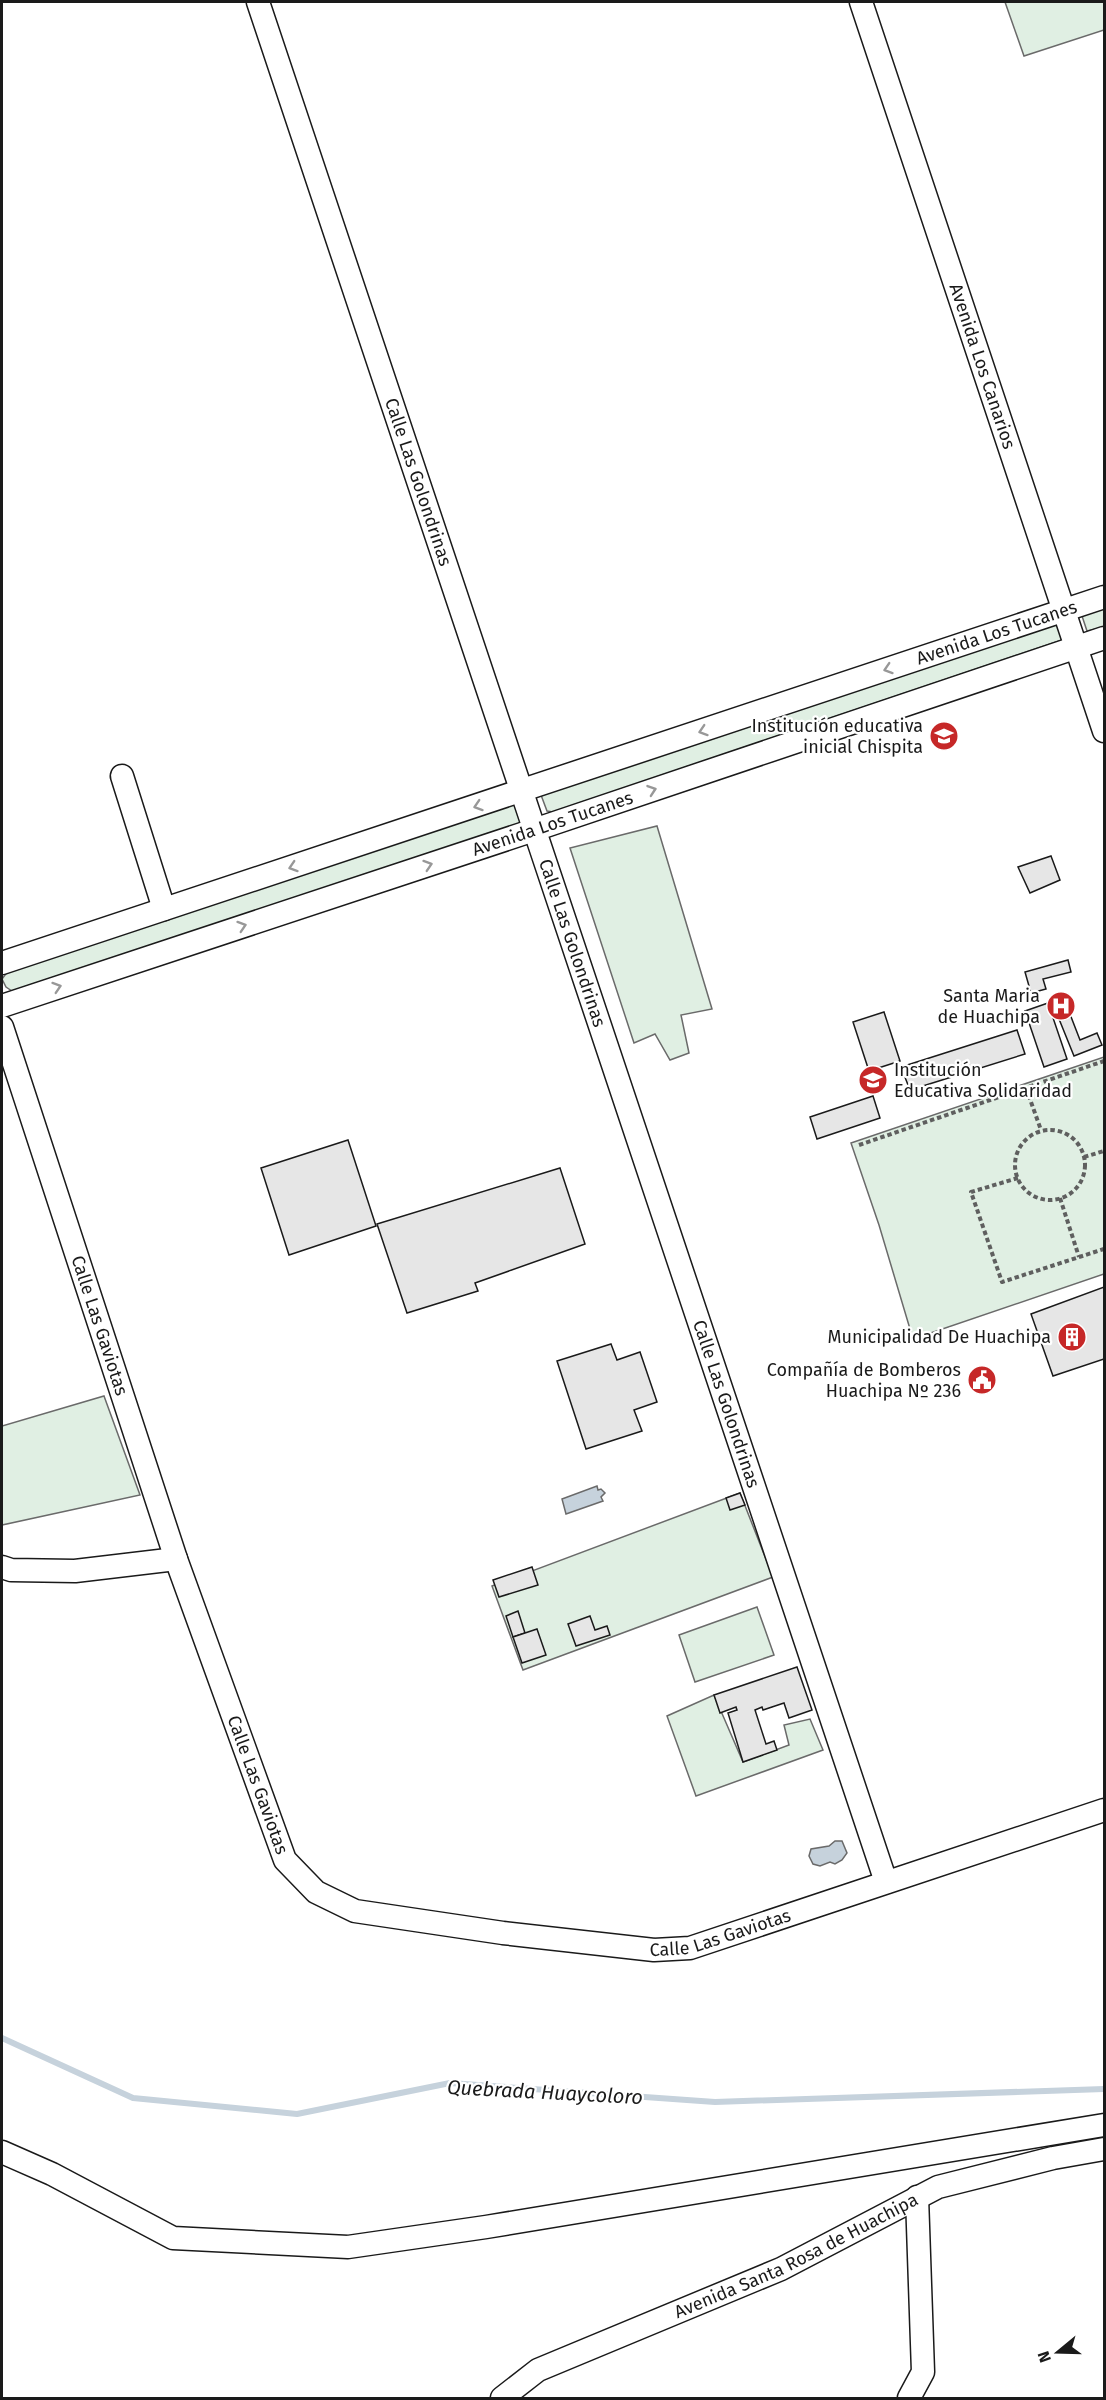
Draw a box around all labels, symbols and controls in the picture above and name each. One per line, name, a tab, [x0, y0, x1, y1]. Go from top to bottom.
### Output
street label: Avenida Los Canarios	[945, 281, 1020, 452]
street label: Calle Las Golondrinas	[380, 395, 457, 569]
street label: Avenida Los Tucanes	[913, 596, 1080, 670]
one-way arrow	[883, 662, 894, 675]
place label: Institución educativa inicial Chispita	[751, 715, 923, 758]
school or university icon: Institución educativa inicial Chispita	[928, 720, 960, 752]
one-way arrow	[698, 724, 709, 736]
one-way arrow	[646, 785, 657, 798]
street label: Avenida Los Tucanes	[469, 786, 636, 861]
one-way arrow	[473, 799, 484, 811]
street label: Calle Las Golondrinas	[534, 856, 611, 1030]
one-way arrow	[288, 859, 299, 872]
one-way arrow	[422, 860, 433, 873]
one-way arrow	[236, 921, 247, 934]
one-way arrow	[51, 982, 62, 995]
place label: Santa Maria de Huachipa	[938, 985, 1040, 1028]
hospital icon: Santa Maria de Huachipa	[1045, 990, 1077, 1022]
place label: Institución Educativa Solidaridad	[894, 1059, 1072, 1102]
school or university icon: Institución Educativa Solidaridad	[857, 1064, 889, 1096]
street label: Calle Las Gaviotas	[66, 1253, 133, 1398]
street label: Calle Las Golondrinas	[688, 1317, 765, 1491]
building icon: Municipalidad De Huachipa	[1056, 1321, 1088, 1353]
place label: Municipalidad De Huachipa	[827, 1326, 1051, 1348]
place label: Compañía de Bomberos Huachipa Nº 236	[767, 1359, 961, 1402]
public building icon: Compañía de Bomberos Huachipa Nº 236	[966, 1364, 998, 1396]
street label: Calle Las Gaviotas	[223, 1713, 293, 1857]
street label: Calle Las Gaviotas	[649, 1904, 794, 1961]
water label: Quebrada Huaycoloro	[446, 2075, 644, 2109]
street label: Avenida Santa Rosa de Huachipa	[671, 2188, 922, 2323]
north arrow	[1028, 2322, 1088, 2382]
text: N	[1034, 2349, 1055, 2365]

